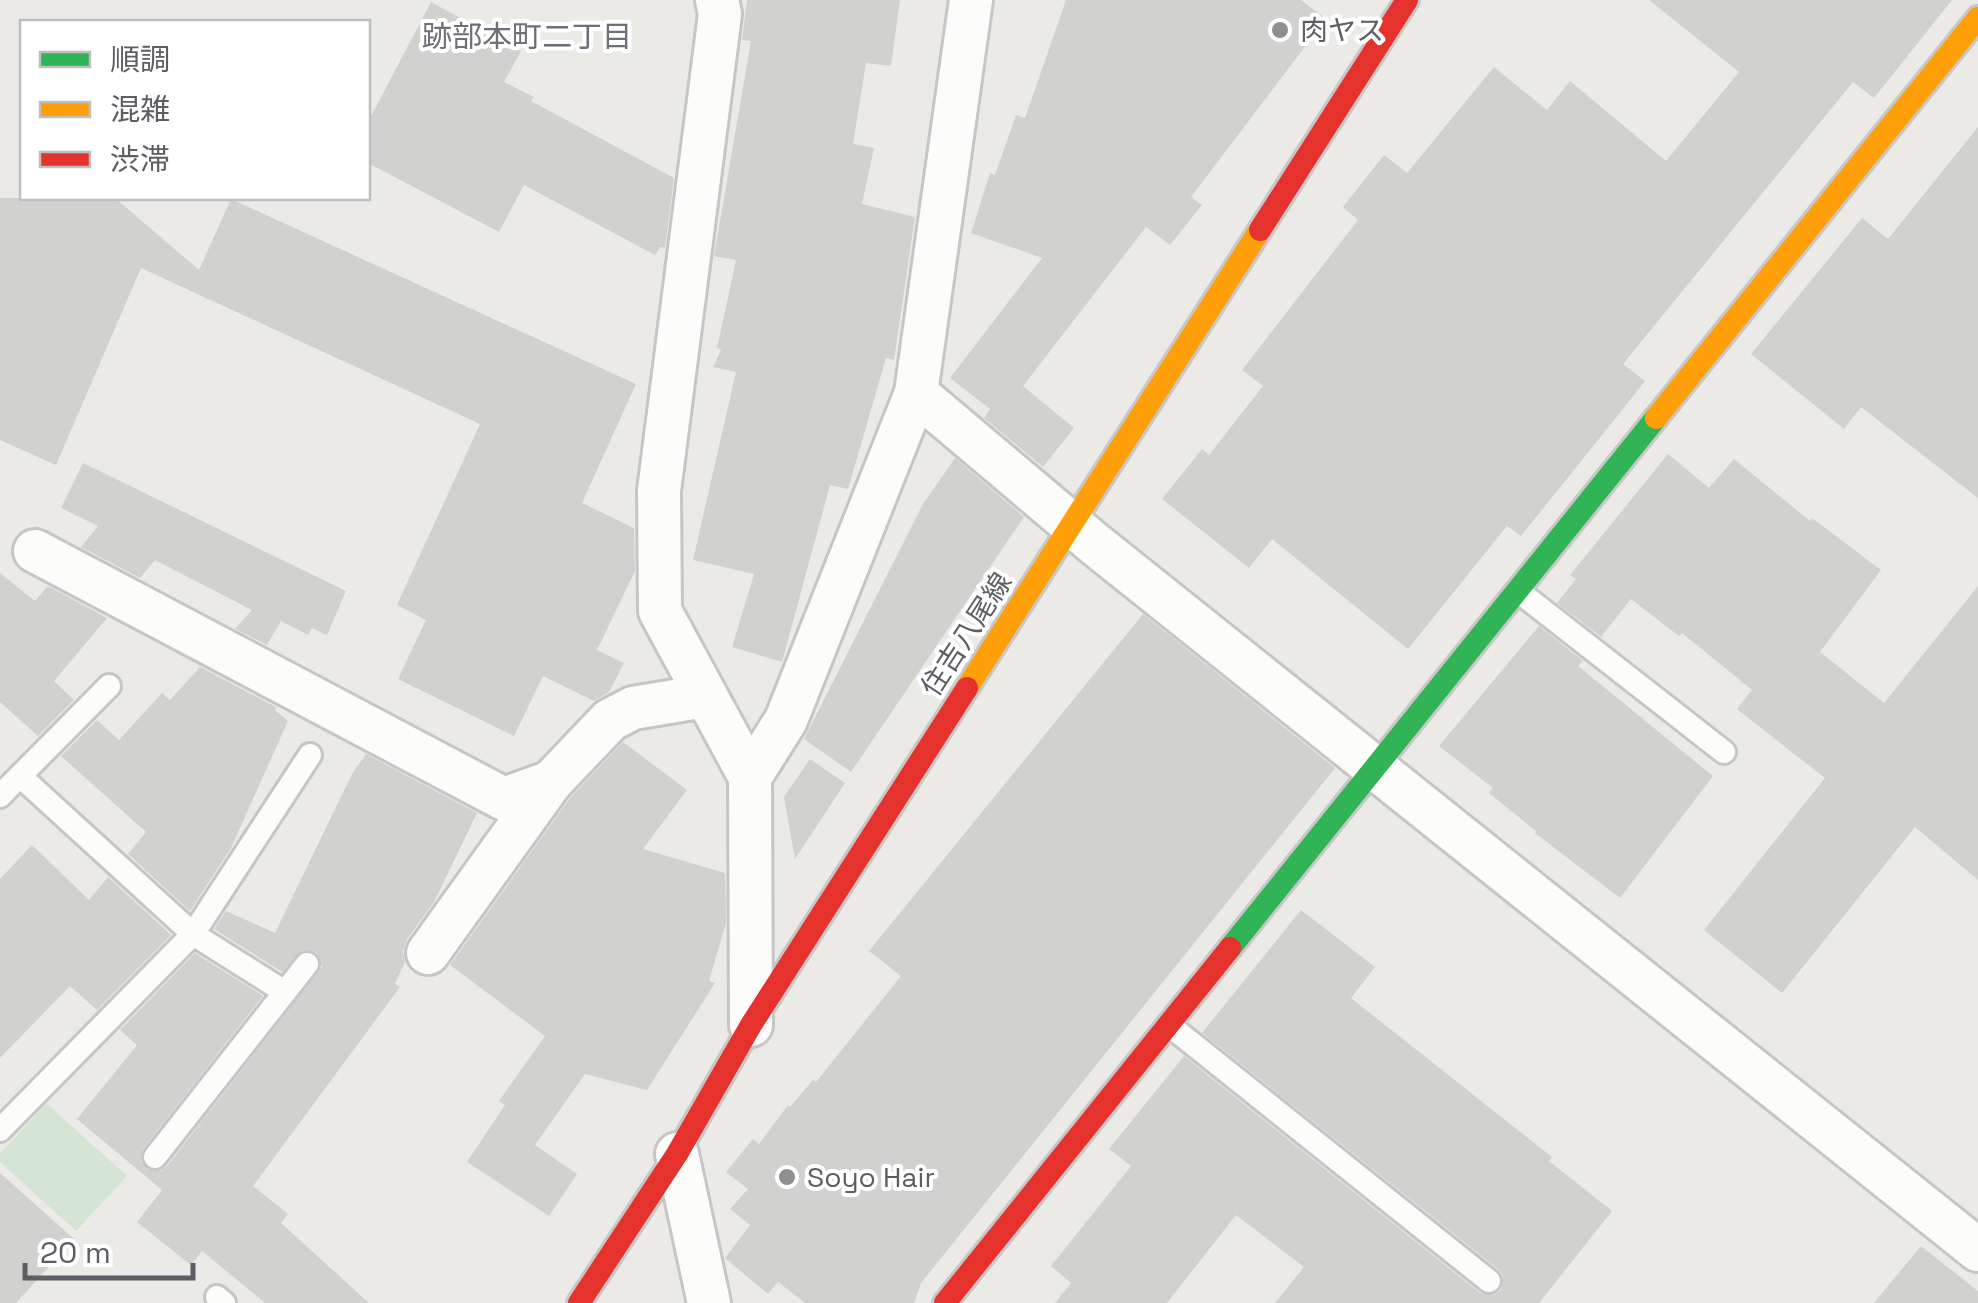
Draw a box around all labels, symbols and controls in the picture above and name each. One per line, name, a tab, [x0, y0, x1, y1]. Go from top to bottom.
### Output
place label: 肉ヤス	[1300, 12, 1384, 48]
district label: 跡部本町二丁目	[422, 17, 632, 56]
marker: 肉ヤス	[1269, 19, 1291, 41]
legend	[20, 20, 370, 200]
text: 順調	[110, 40, 170, 79]
text: 混雑	[110, 90, 170, 129]
text: 渋滞	[110, 140, 170, 179]
street label: 住吉八尾線	[913, 565, 1019, 703]
place label: Soyo Hair	[807, 1159, 935, 1195]
marker: Soyo Hair	[776, 1166, 798, 1188]
scale bar	[25, 1218, 192, 1280]
text: 20 m	[40, 1233, 111, 1272]

